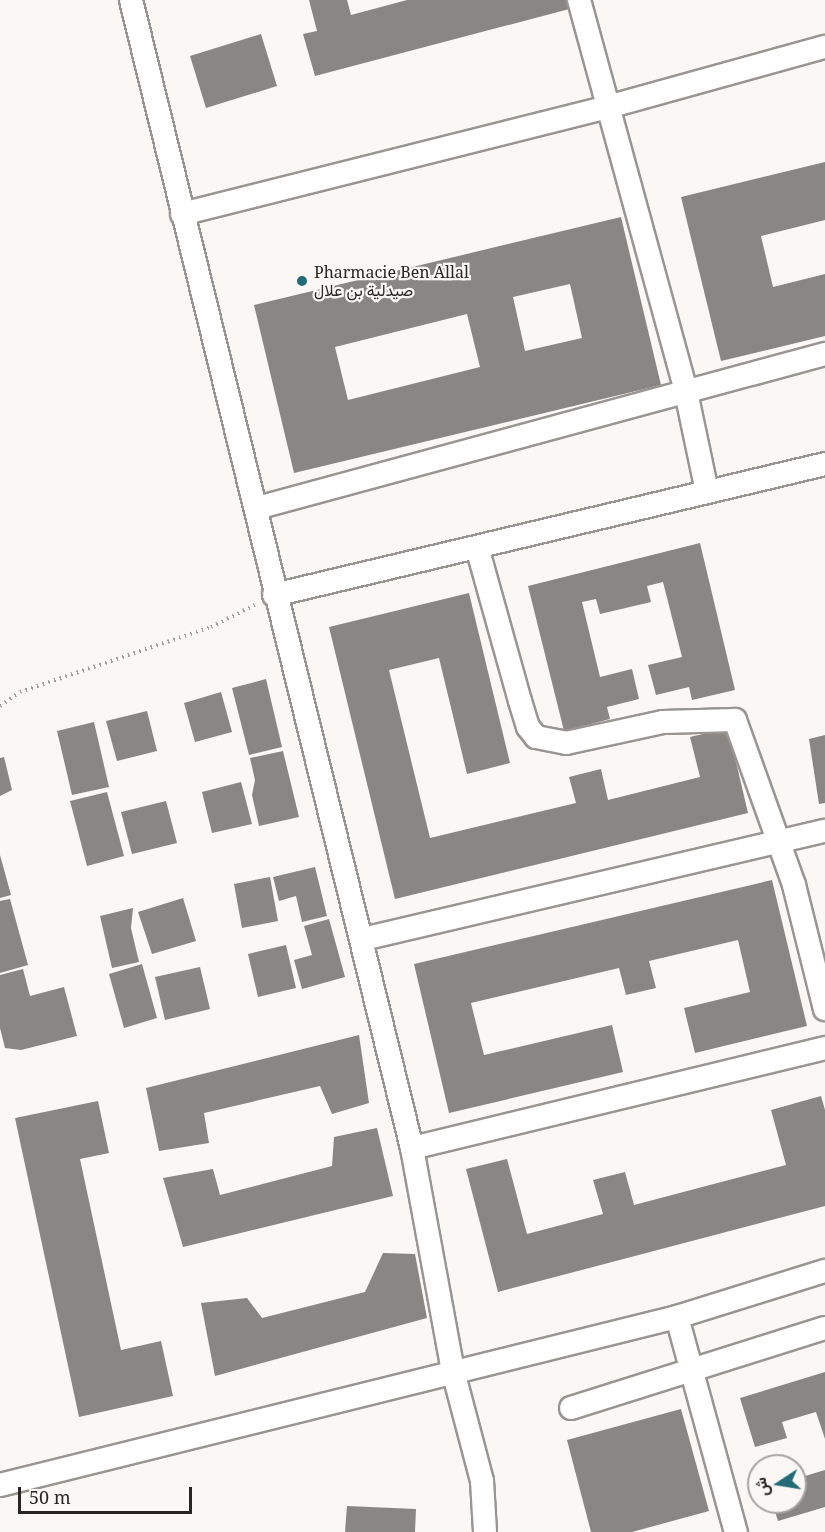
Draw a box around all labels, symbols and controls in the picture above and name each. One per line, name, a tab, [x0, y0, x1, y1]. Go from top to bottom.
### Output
place label: Pharmacie Ben Allal صيدلية بن علال	[314, 262, 469, 300]
marker: Pharmacie Ben Allal صيدلية بن علال	[295, 274, 309, 288]
north arrow	[747, 1454, 807, 1514]
scale bar	[21, 1475, 195, 1513]
text: ش	[749, 1476, 774, 1499]
text: 50 m	[29, 1485, 71, 1509]

